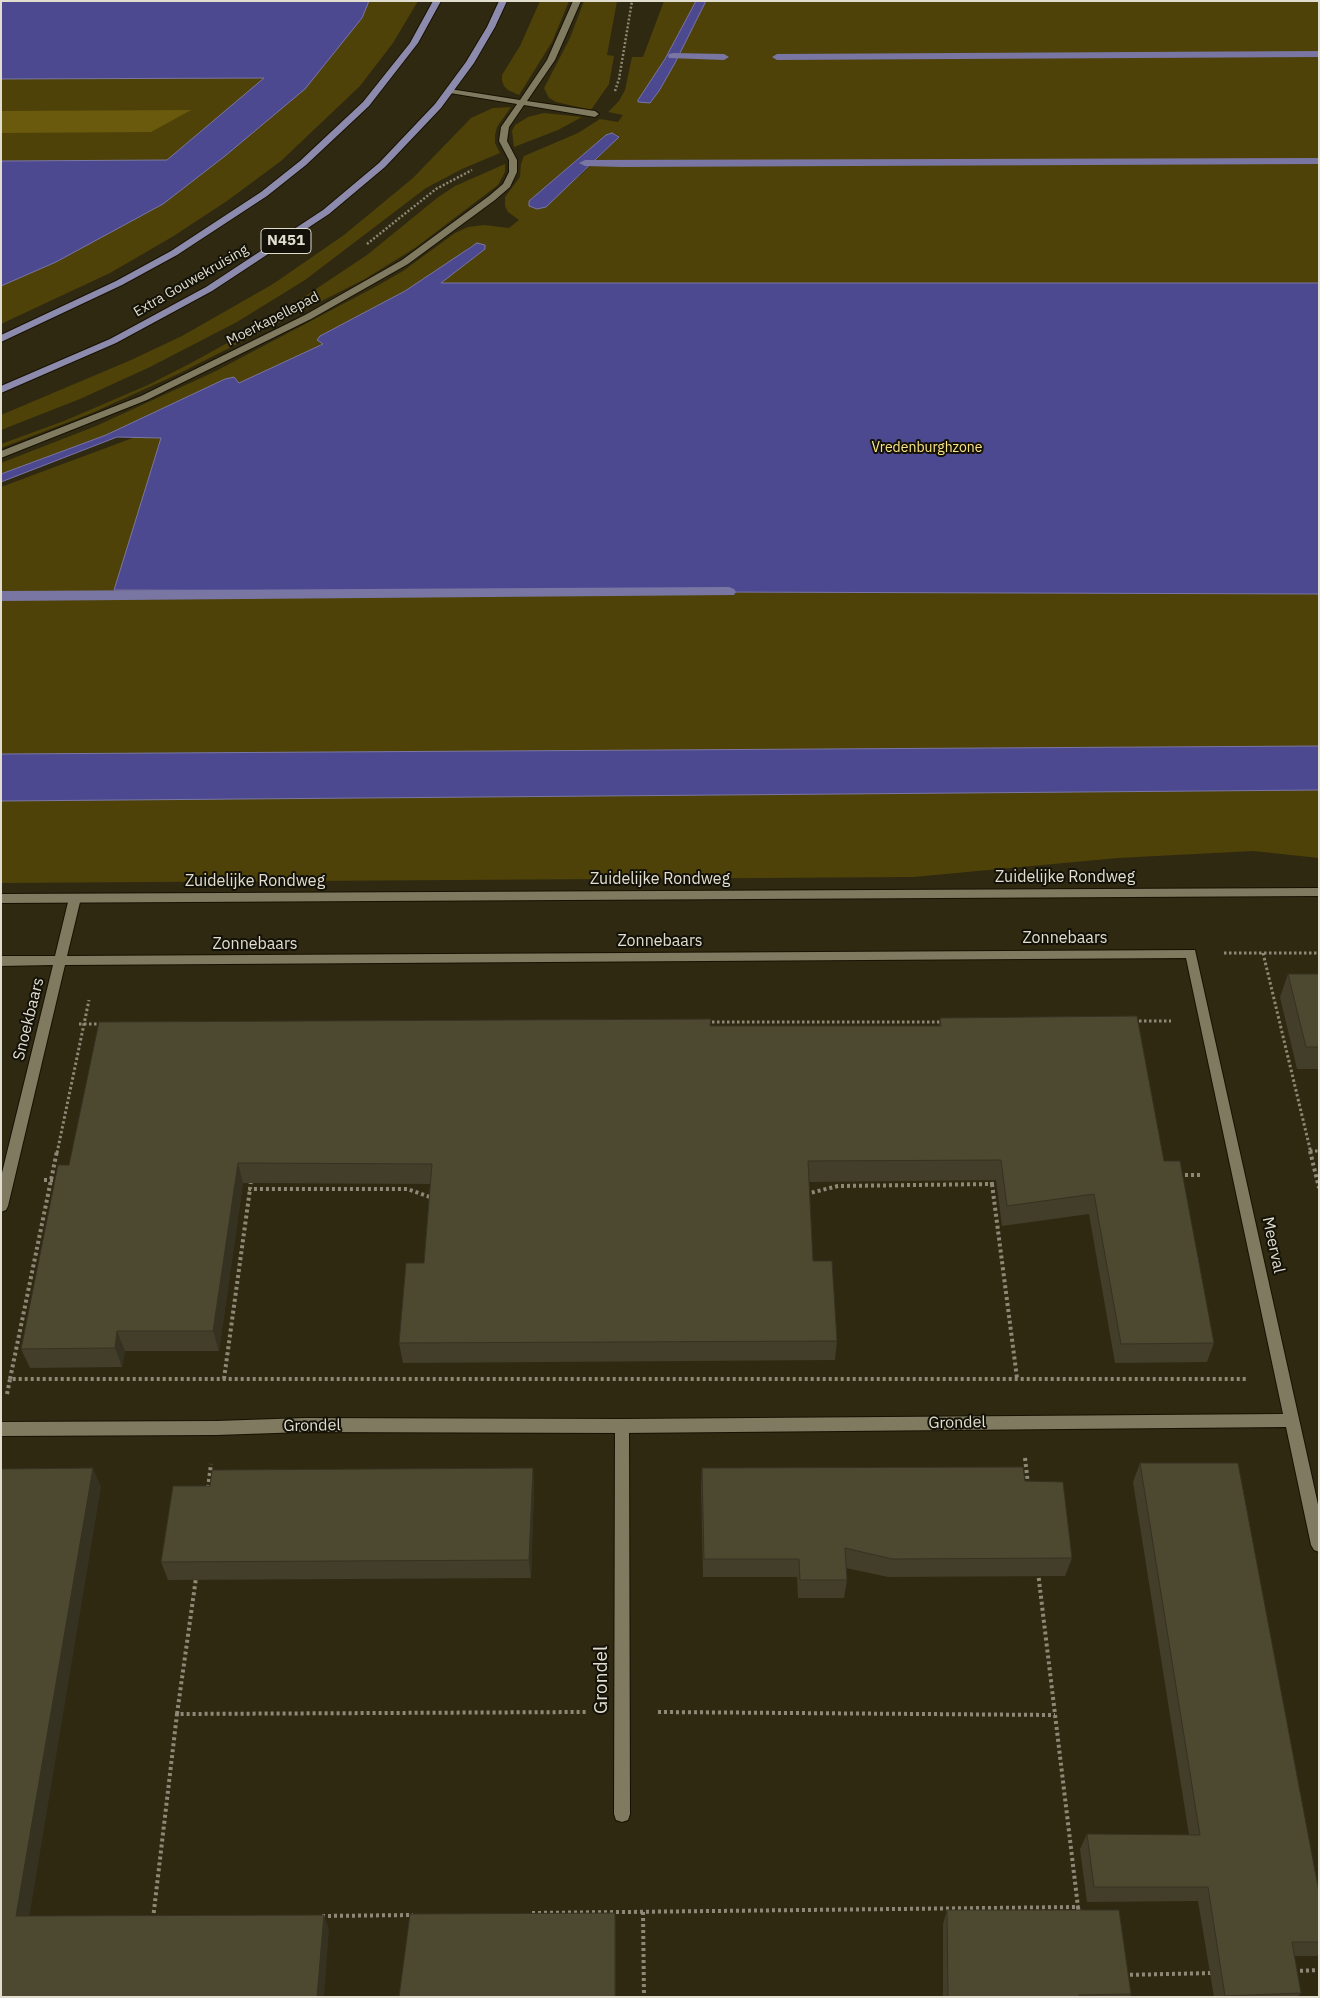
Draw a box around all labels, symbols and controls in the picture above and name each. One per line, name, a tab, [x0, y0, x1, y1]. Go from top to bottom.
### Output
road number: N451	[261, 228, 311, 254]
street label: Extra Gouwekruising	[131, 241, 251, 321]
street label: Moerkapellepad	[224, 288, 322, 350]
park label: Vredenburghzone	[872, 440, 982, 456]
street label: Zuidelijke Rondweg	[995, 867, 1135, 887]
street label: Zuidelijke Rondweg	[590, 869, 730, 889]
street label: Zuidelijke Rondweg	[185, 871, 325, 891]
street label: Zonnebaars	[1022, 928, 1108, 948]
street label: Zonnebaars	[617, 931, 703, 951]
street label: Zonnebaars	[212, 934, 298, 954]
street label: Snoekbaars	[9, 976, 49, 1062]
street label: Meerval	[1258, 1215, 1288, 1275]
street label: Grondel	[928, 1413, 986, 1433]
street label: Grondel	[283, 1416, 341, 1436]
street label: Grondel	[591, 1646, 613, 1714]

